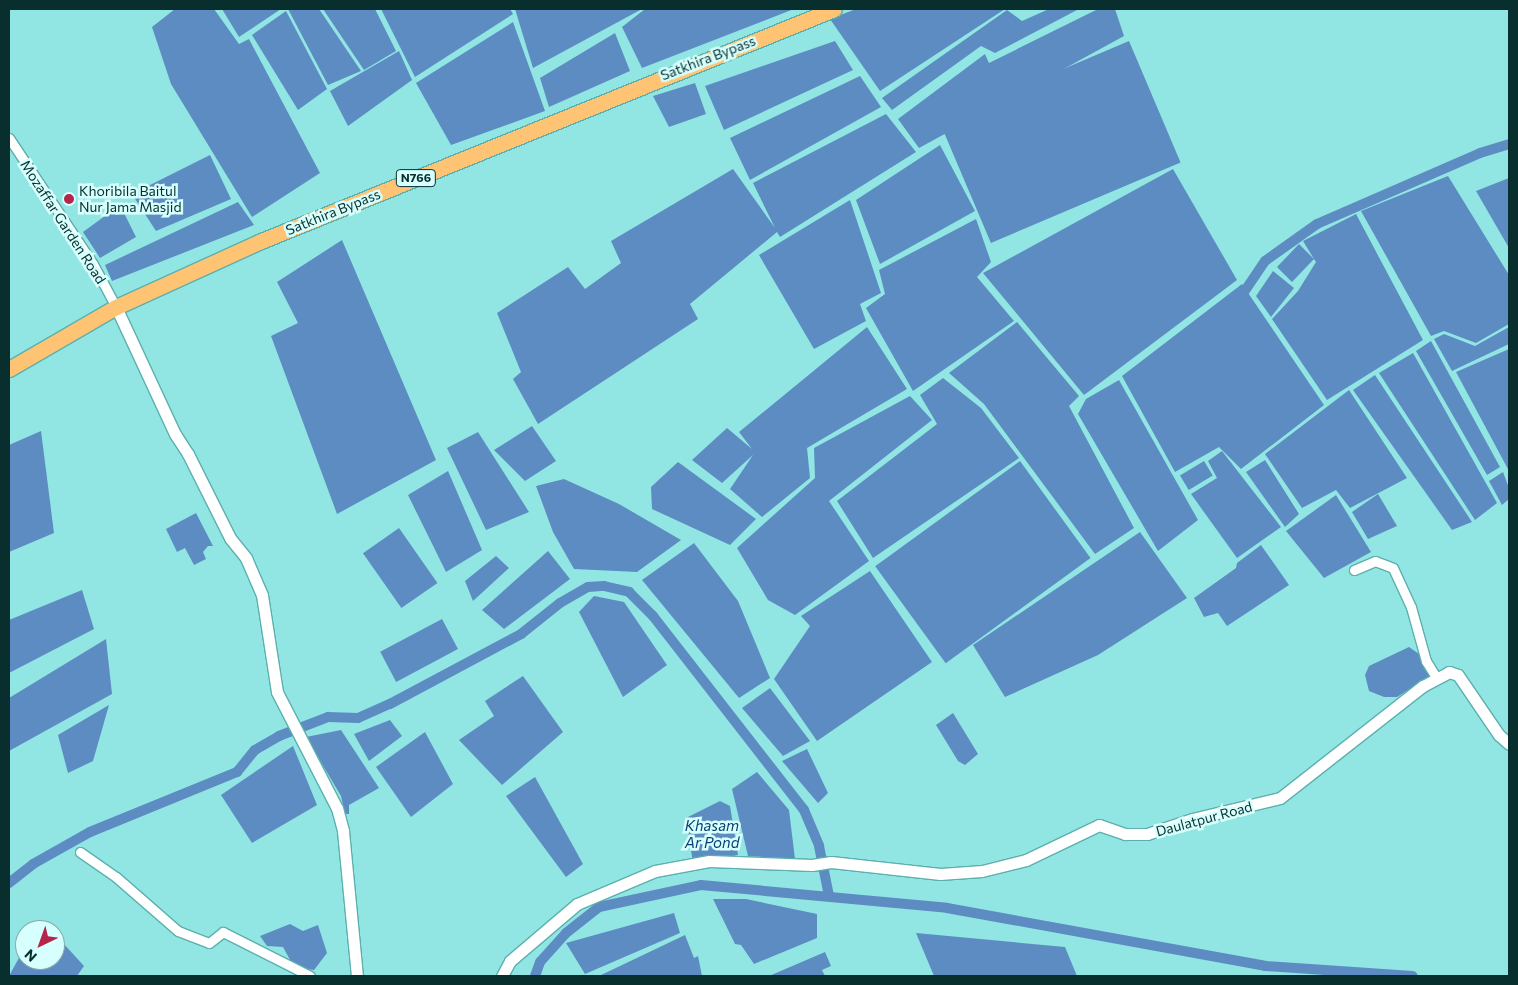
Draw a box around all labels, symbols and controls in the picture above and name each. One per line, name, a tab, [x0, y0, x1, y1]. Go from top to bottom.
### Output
street label: Satkhira Bypass	[658, 32, 758, 84]
street label: Mozaffar Garden Road	[17, 157, 109, 287]
road number: N766	[395, 168, 437, 188]
place label: Khoribila Baitul Nur Jama Masjid	[79, 183, 181, 216]
street label: Satkhira Bypass	[283, 185, 383, 239]
marker: Khoribila Baitul Nur Jama Masjid	[63, 193, 75, 205]
street label: Daulatpur Road	[1154, 798, 1254, 840]
water label: Khasam Ar Pond	[685, 816, 739, 851]
north arrow	[15, 920, 65, 970]
text: N	[21, 946, 40, 966]

